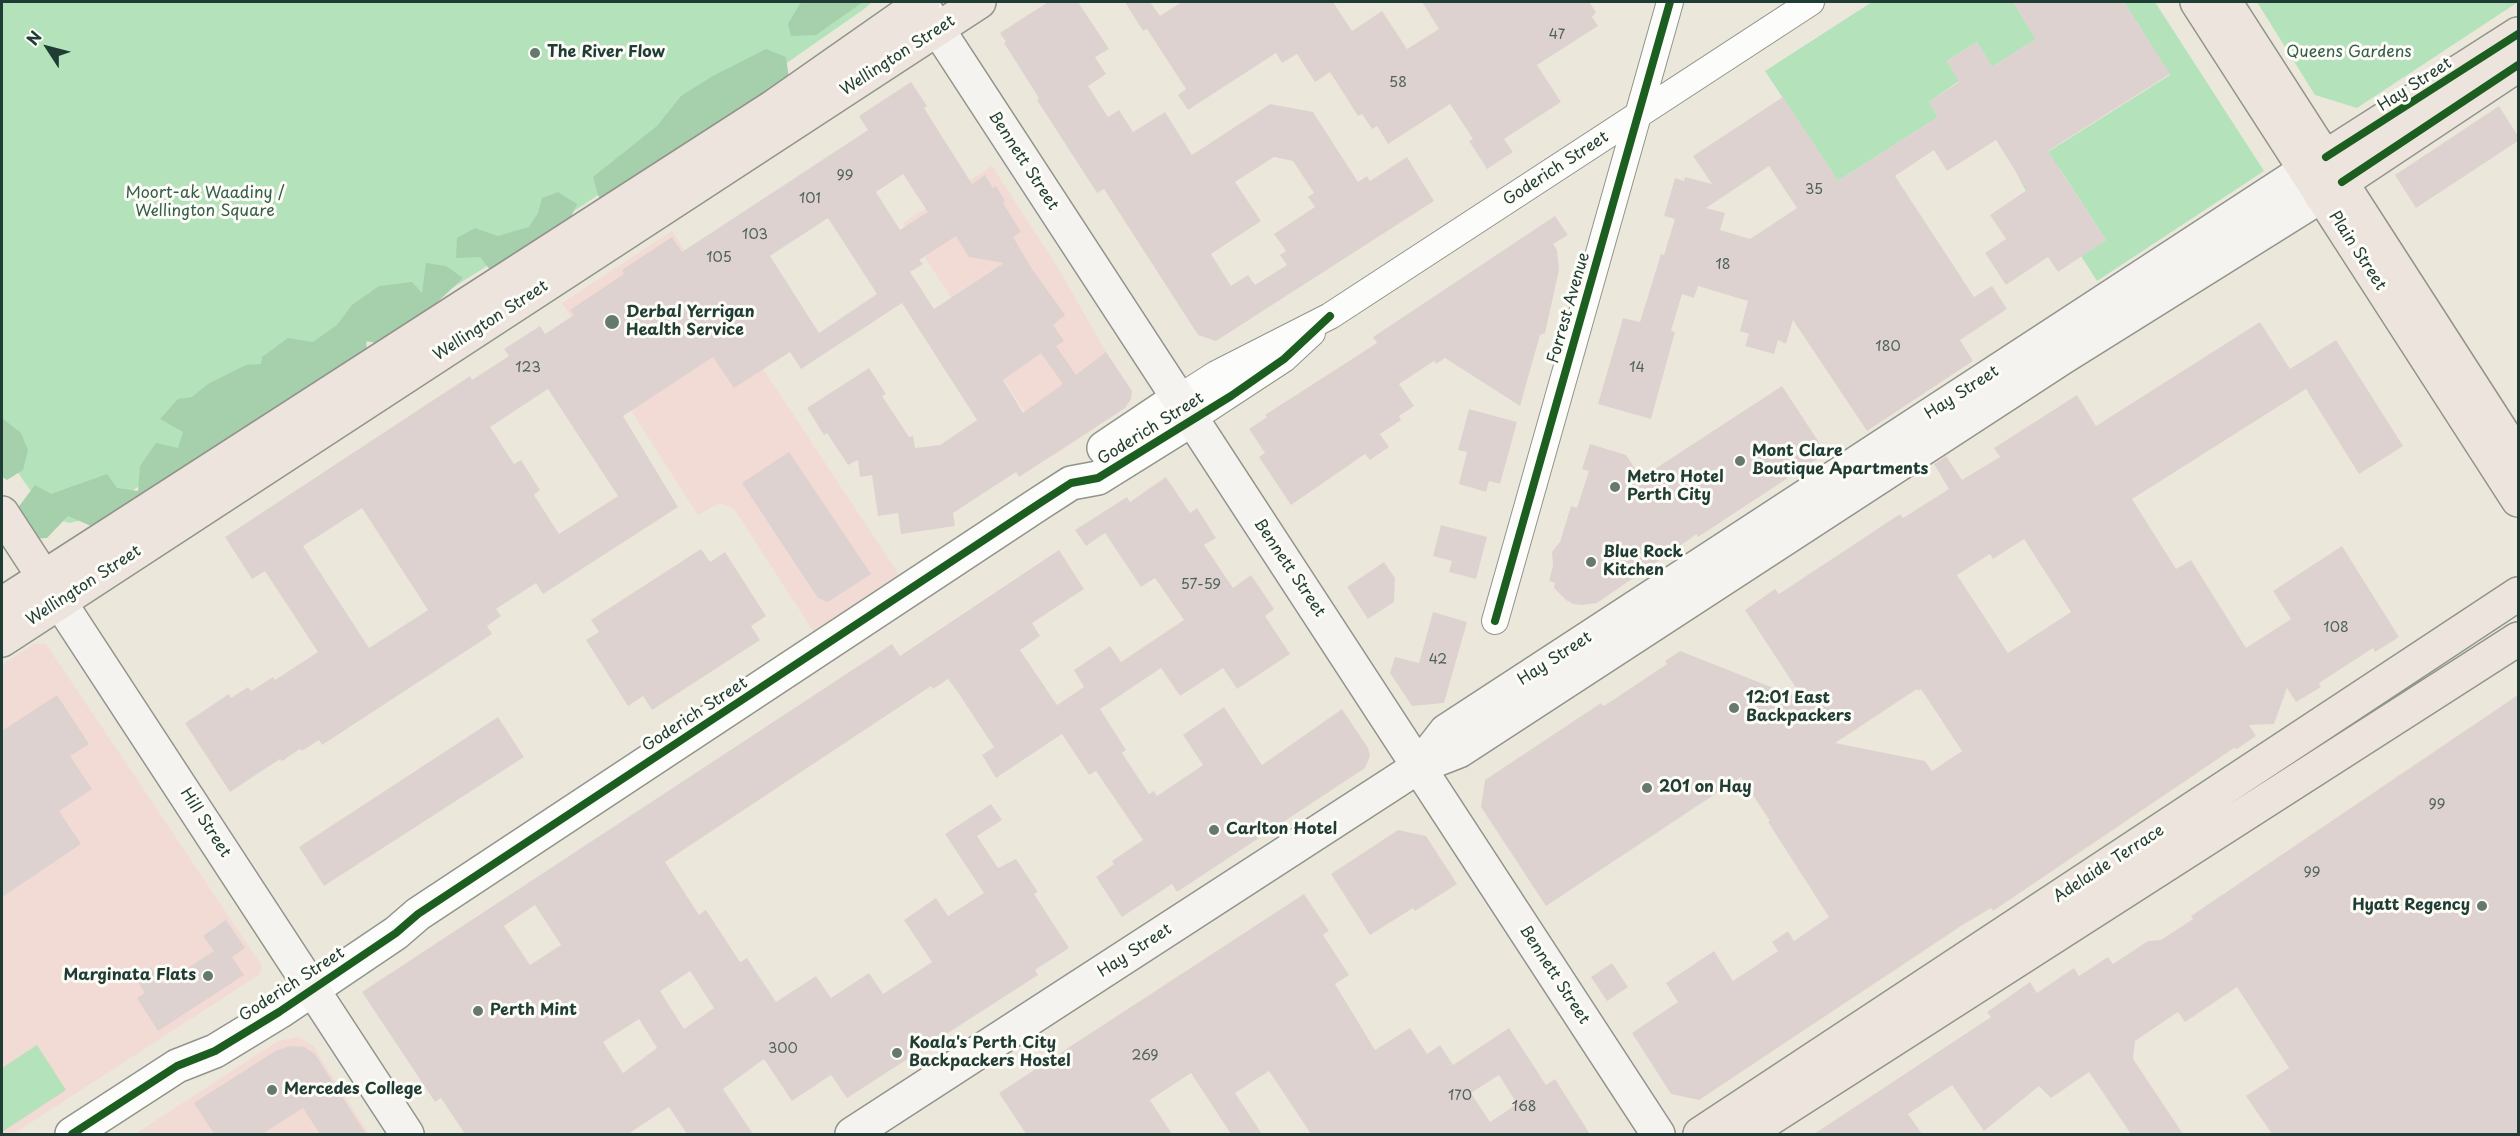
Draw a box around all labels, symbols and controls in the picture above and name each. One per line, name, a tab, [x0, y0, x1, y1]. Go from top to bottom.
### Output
street label: Wellington Street	[837, 12, 959, 100]
north arrow	[18, 18, 78, 78]
text: N	[20, 25, 47, 50]
house number: 47	[1549, 27, 1565, 43]
place label: The River Flow	[547, 43, 665, 63]
park label: Queens Gardens	[2286, 43, 2412, 63]
marker: The River Flow	[528, 46, 542, 60]
street label: Hay Street	[2374, 54, 2456, 116]
house number: 58	[1389, 75, 1407, 91]
street label: Bennett Street	[984, 108, 1062, 214]
street label: Goderich Street	[1500, 128, 1612, 210]
house number: 99	[836, 168, 854, 184]
house number: 35	[1805, 182, 1823, 198]
park label: Moort-ak Waadiny / Wellington Square	[126, 184, 284, 222]
house number: 101	[799, 191, 821, 207]
street label: Plain Street	[2324, 208, 2390, 294]
house number: 103	[742, 227, 768, 243]
house number: 105	[706, 250, 732, 266]
street label: Forrest Avenue	[1544, 250, 1594, 366]
house number: 18	[1715, 257, 1731, 273]
street label: Wellington Street	[430, 277, 552, 365]
place label: Derbal Yerrigan Health Service	[626, 303, 755, 341]
marker: Derbal Yerrigan Health Service	[603, 313, 621, 331]
house number: 180	[1875, 339, 1901, 355]
house number: 123	[515, 360, 541, 376]
house number: 14	[1629, 360, 1645, 376]
street label: Hay Street	[1921, 362, 2003, 424]
street label: Goderich Street	[1094, 389, 1208, 469]
place label: Mont Clare Boutique Apartments	[1752, 442, 1928, 480]
marker: Mont Clare Boutique Apartments	[1733, 454, 1747, 468]
place label: Metro Hotel Perth City	[1627, 468, 1723, 506]
marker: Metro Hotel Perth City	[1608, 480, 1622, 494]
street label: Bennett Street	[1249, 515, 1329, 621]
street label: Wellington Street	[23, 542, 145, 630]
place label: Blue Rock Kitchen	[1603, 543, 1683, 581]
marker: Blue Rock Kitchen	[1584, 555, 1598, 569]
house number: 57-59	[1181, 577, 1221, 593]
house number: 108	[2323, 620, 2349, 636]
street label: Hay Street	[1514, 628, 1596, 690]
house number: 42	[1429, 652, 1447, 668]
street label: Goderich Street	[639, 674, 751, 756]
place label: 12:01 East Backpackers	[1746, 689, 1852, 727]
marker: 12:01 East Backpackers	[1727, 701, 1741, 715]
place label: 201 on Hay	[1659, 778, 1752, 798]
marker: 201 on Hay	[1640, 781, 1654, 795]
street label: Hill Street	[176, 785, 234, 861]
house number: 99	[2428, 797, 2446, 813]
place label: Carlton Hotel	[1226, 820, 1337, 840]
street label: Adelaide Terrace	[2050, 821, 2168, 907]
marker: Carlton Hotel	[1207, 823, 1221, 837]
house number: 99	[2303, 865, 2321, 881]
place label: Hyatt Regency	[2352, 896, 2470, 916]
marker: Hyatt Regency	[2475, 899, 2489, 913]
street label: Hay Street	[1094, 920, 1176, 982]
street label: Bennett Street	[1515, 922, 1593, 1028]
street label: Goderich Street	[236, 944, 348, 1026]
place label: Marginata Flats	[64, 966, 196, 986]
marker: Marginata Flats	[201, 969, 215, 983]
place label: Perth Mint	[490, 1001, 577, 1021]
marker: Perth Mint	[471, 1004, 485, 1018]
place label: Koala's Perth City Backpackers Hostel	[909, 1034, 1071, 1072]
house number: 300	[768, 1041, 798, 1057]
marker: Koala's Perth City Backpackers Hostel	[890, 1046, 904, 1060]
house number: 269	[1132, 1048, 1158, 1064]
place label: Mercedes College	[284, 1080, 422, 1100]
marker: Mercedes College	[265, 1083, 279, 1097]
house number: 170	[1448, 1088, 1472, 1104]
house number: 168	[1512, 1099, 1536, 1115]

